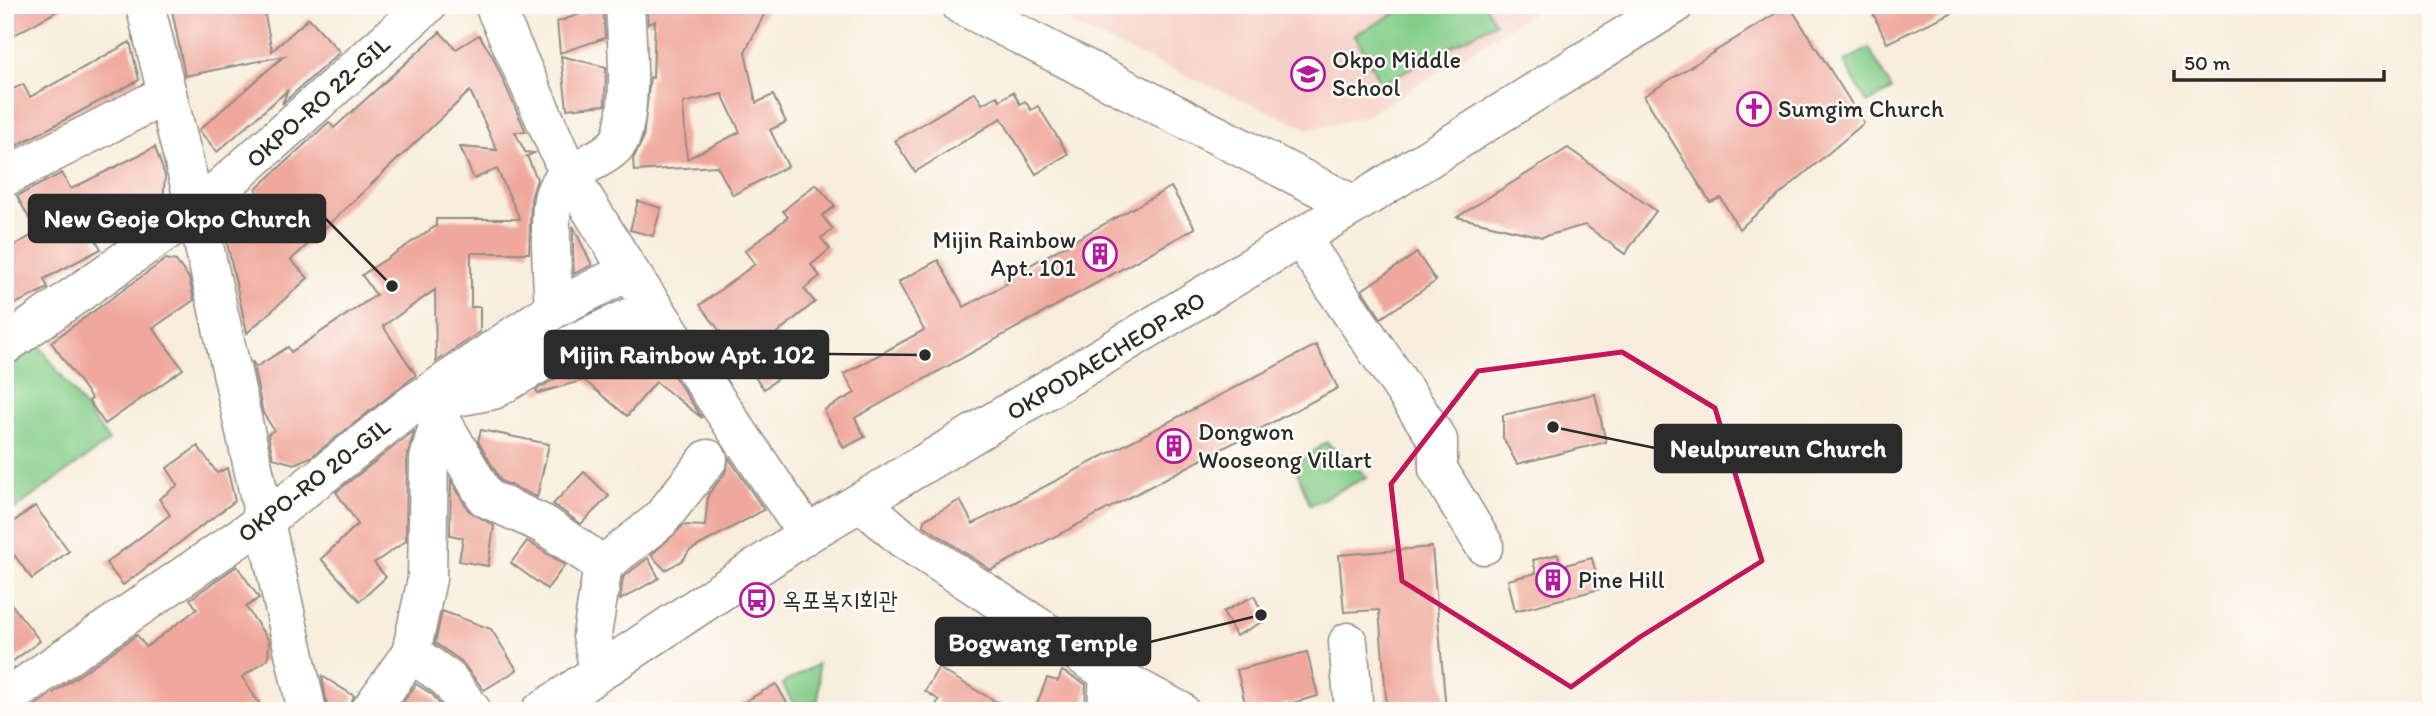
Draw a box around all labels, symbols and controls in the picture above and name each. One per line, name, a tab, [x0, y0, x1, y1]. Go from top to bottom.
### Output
street label: OKPO-RO 22-GIL	[240, 29, 396, 174]
scale bar	[2174, 38, 2384, 82]
place label: Okpo Middle School	[1332, 45, 1461, 102]
text: 50 m	[2184, 50, 2231, 75]
school or university icon: Okpo Middle School	[1289, 55, 1327, 93]
church icon: Sumgim Church	[1735, 90, 1773, 128]
place label: Sumgim Church	[1778, 94, 1944, 123]
callout: New Geoje Okpo Church	[29, 195, 325, 242]
text: New Geoje Okpo Church	[43, 202, 311, 234]
place label: Mijin Rainbow Apt. 101	[933, 225, 1076, 282]
building icon: Mijin Rainbow Apt. 101	[1081, 235, 1119, 273]
street label: OKPODAECHEOP-RO	[1001, 285, 1210, 426]
callout: Mijin Rainbow Apt. 102	[545, 331, 828, 378]
text: Mijin Rainbow Apt. 102	[559, 338, 815, 370]
street label: OKPO-RO 20-GIL	[232, 411, 396, 548]
place label: Dongwon Wooseong Villart	[1198, 417, 1372, 474]
callout: Neulpureun Church	[1655, 425, 1901, 472]
building icon: Dongwon Wooseong Villart	[1155, 427, 1193, 465]
text: Neulpureun Church	[1670, 432, 1887, 464]
building icon: Pine Hill	[1534, 561, 1572, 599]
place label: Pine Hill	[1578, 565, 1665, 594]
bus stop icon: 옥포복지회관	[738, 581, 776, 619]
place label: 옥포복지회관	[782, 585, 898, 614]
callout: Bogwang Temple	[936, 618, 1150, 665]
text: Bogwang Temple	[948, 626, 1138, 658]

